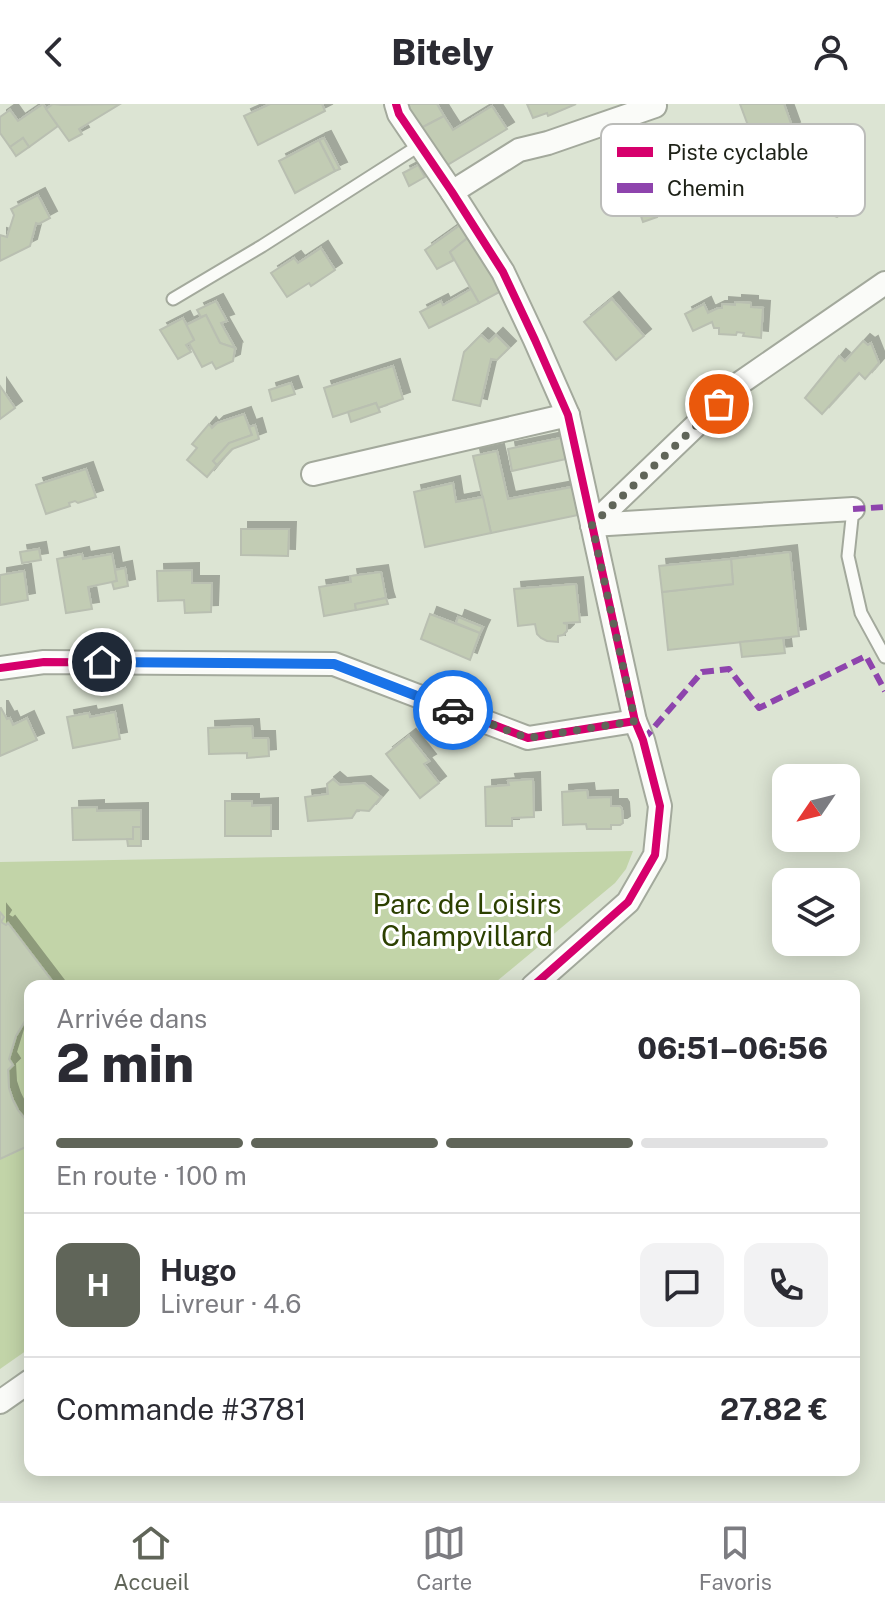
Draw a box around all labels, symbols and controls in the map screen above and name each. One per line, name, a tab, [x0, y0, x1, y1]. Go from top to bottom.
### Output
icon: back	[32, 30, 76, 74]
icon: person	[809, 30, 853, 74]
text: Bitely	[391, 31, 494, 73]
legend	[601, 124, 865, 216]
text: Piste cyclable	[667, 139, 809, 165]
text: Chemin	[667, 175, 745, 201]
pin	[685, 370, 753, 438]
icon: bag	[697, 382, 741, 426]
pin	[68, 628, 136, 696]
icon: home	[80, 640, 124, 684]
courier	[413, 670, 493, 750]
icon: car	[431, 688, 475, 732]
north arrow	[772, 764, 860, 852]
map controls	[772, 764, 860, 956]
button: layers	[772, 868, 860, 956]
park label: Parc de Loisirs Champvillard	[372, 887, 562, 952]
text: Arrivée dans	[56, 1003, 207, 1034]
text: 06:51–06:56	[637, 1030, 828, 1066]
text: 2 min	[56, 1033, 194, 1094]
text: En route · 100 m	[56, 1160, 247, 1191]
button: chat	[640, 1243, 724, 1327]
button: phone	[744, 1243, 828, 1327]
text: Hugo	[160, 1252, 237, 1288]
text: H	[86, 1267, 110, 1303]
text: Livreur · 4.6	[160, 1288, 301, 1319]
text: Commande #3781	[56, 1391, 307, 1427]
text: 27.82 €	[720, 1391, 828, 1427]
tab: Accueil	[113, 1521, 190, 1595]
tab: Carte	[416, 1521, 472, 1595]
tab: Favoris	[699, 1521, 772, 1595]

